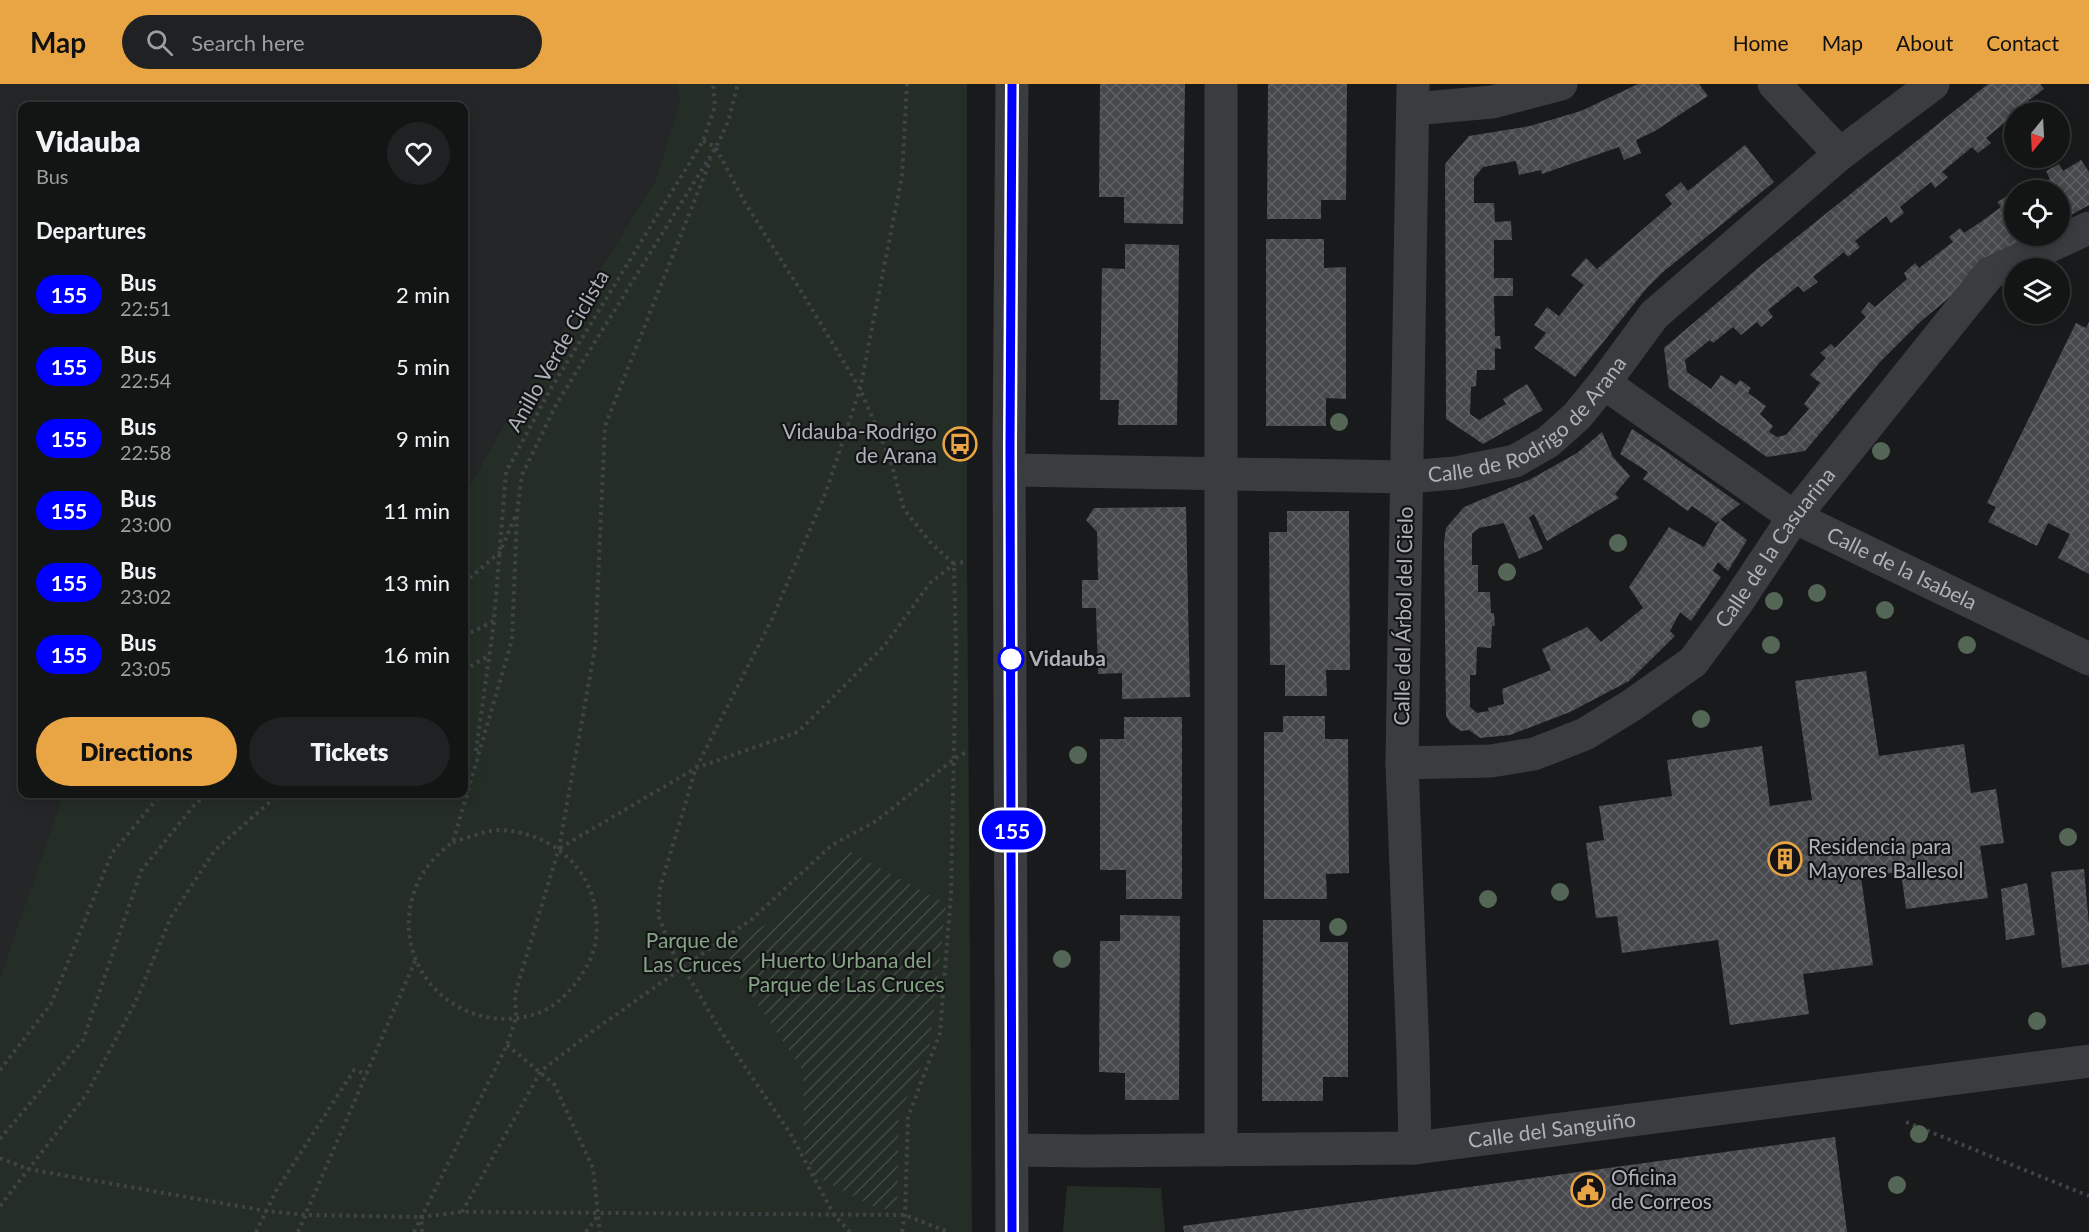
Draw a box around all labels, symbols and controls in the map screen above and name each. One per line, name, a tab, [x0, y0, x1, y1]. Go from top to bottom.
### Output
search box	[122, 15, 542, 69]
text: Map	[30, 25, 86, 59]
icon: search	[143, 26, 176, 59]
text: Search here	[191, 29, 305, 56]
text: Home	[1733, 30, 1789, 55]
text: Map	[1822, 30, 1863, 55]
text: About	[1896, 30, 1953, 55]
text: Contact	[1986, 30, 2059, 55]
north arrow	[2004, 102, 2070, 168]
map controls	[2004, 102, 2070, 324]
button: heart	[387, 122, 450, 185]
text: Vidauba	[36, 124, 141, 158]
text: Bus	[36, 164, 69, 188]
button: locate	[2004, 180, 2070, 246]
text: Departures	[36, 217, 146, 244]
button: layers	[2004, 258, 2070, 324]
street label: Anillo Verde Ciclista	[500, 265, 613, 436]
text: Bus	[120, 269, 156, 296]
text: 2 min	[396, 281, 450, 308]
text: 155	[51, 282, 87, 307]
text: 22:51	[120, 296, 171, 320]
text: Bus	[120, 341, 156, 368]
street label: Calle de Rodrigo de Arana	[1427, 351, 1631, 486]
text: 5 min	[396, 353, 450, 380]
text: 155	[51, 354, 87, 379]
text: 22:54	[120, 368, 171, 392]
text: Bus	[120, 413, 156, 440]
place label: Vidauba-Rodrigo de Arana	[782, 418, 937, 467]
text: 9 min	[396, 425, 450, 452]
text: 155	[51, 426, 87, 451]
bus stop icon: Vidauba-Rodrigo de Arana	[942, 426, 978, 462]
text: 22:58	[120, 440, 171, 464]
street label: Calle de la Casuarina	[1709, 462, 1840, 632]
text: Bus	[120, 485, 156, 512]
text: 11 min	[383, 497, 450, 524]
text: 155	[51, 498, 87, 523]
street label: Calle del Árbol del Cielo	[1388, 506, 1417, 726]
text: 23:00	[120, 512, 171, 536]
street label: Calle de la Isabela	[1823, 521, 1981, 614]
text: Bus	[120, 557, 156, 584]
text: 13 min	[383, 569, 450, 596]
text: 155	[51, 570, 87, 595]
text: 23:02	[120, 584, 171, 608]
text: Bus	[120, 629, 156, 656]
text: 16 min	[383, 641, 450, 668]
text: 155	[51, 642, 87, 667]
place label: Vidauba	[1028, 645, 1106, 670]
marker: Vidauba	[998, 646, 1024, 672]
text: 23:05	[120, 656, 171, 680]
button: Directions	[36, 717, 237, 786]
button: Tickets	[249, 717, 450, 786]
line badge: 155	[978, 810, 1046, 850]
text: 155	[994, 818, 1030, 843]
place label: Residencia para Mayores Ballesol	[1808, 833, 1963, 882]
building icon: Residencia para Mayores Ballesol	[1767, 841, 1803, 877]
park label: Parque de Las Cruces	[642, 927, 742, 976]
park label: Huerto Urbana del Parque de Las Cruces	[747, 947, 945, 996]
street label: Calle del Sanguiño	[1466, 1106, 1637, 1152]
place label: Oficina de Correos	[1611, 1164, 1712, 1213]
public building icon: Oficina de Correos	[1570, 1172, 1606, 1208]

